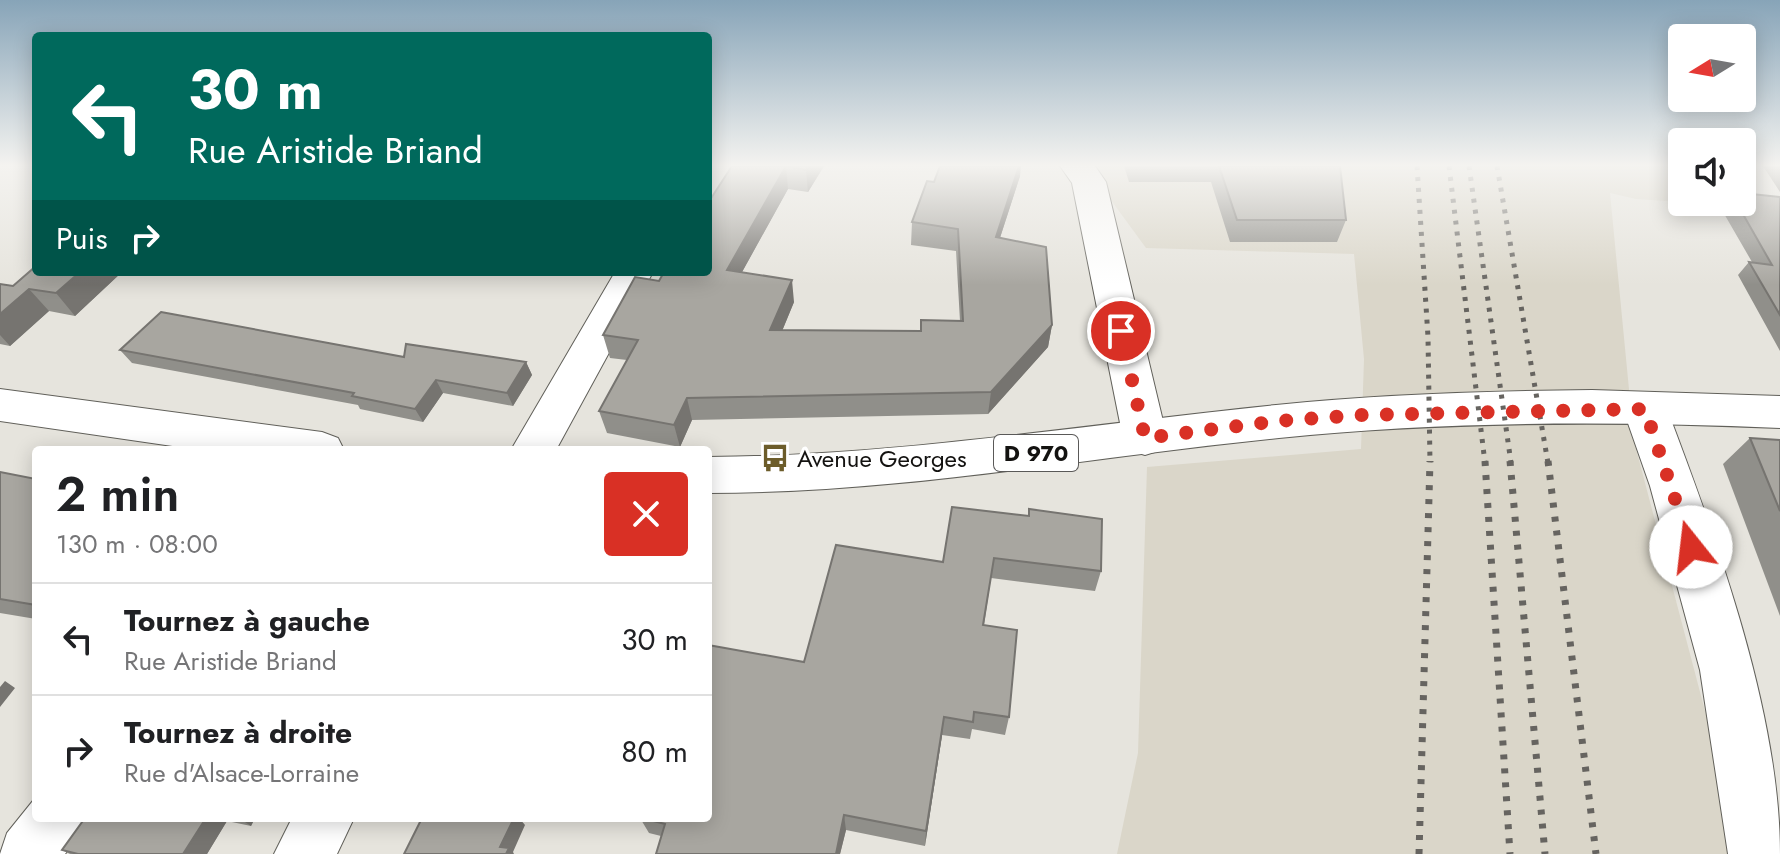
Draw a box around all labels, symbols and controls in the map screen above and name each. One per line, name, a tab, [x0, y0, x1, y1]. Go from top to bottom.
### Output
north arrow	[1668, 24, 1756, 112]
map controls	[1668, 24, 1756, 216]
text: 30 m	[188, 49, 323, 130]
icon: left	[56, 64, 160, 168]
text: Rue Aristide Briand	[188, 124, 483, 176]
button: sound	[1668, 128, 1756, 216]
icon: right	[123, 216, 167, 260]
text: Puis	[56, 217, 107, 260]
pin	[1087, 297, 1155, 365]
icon: arrive	[1099, 309, 1143, 353]
road number: D 970	[994, 435, 1078, 471]
place label: Avenue Georges	[797, 441, 967, 476]
bus stop icon: Avenue Georges	[760, 443, 790, 473]
text: 2 min	[56, 460, 179, 529]
button: close	[604, 472, 688, 556]
position arrow	[1649, 505, 1733, 589]
text: 130 m · 08:00	[56, 525, 218, 563]
text: Tournez à gauche	[124, 599, 370, 642]
icon: left	[56, 617, 100, 661]
text: 30 m	[621, 618, 688, 661]
text: Rue Aristide Briand	[124, 642, 337, 680]
text: Tournez à droite	[124, 711, 352, 754]
icon: right	[56, 729, 100, 773]
text: 80 m	[621, 730, 688, 773]
text: Rue d'Alsace-Lorraine	[124, 754, 359, 792]

